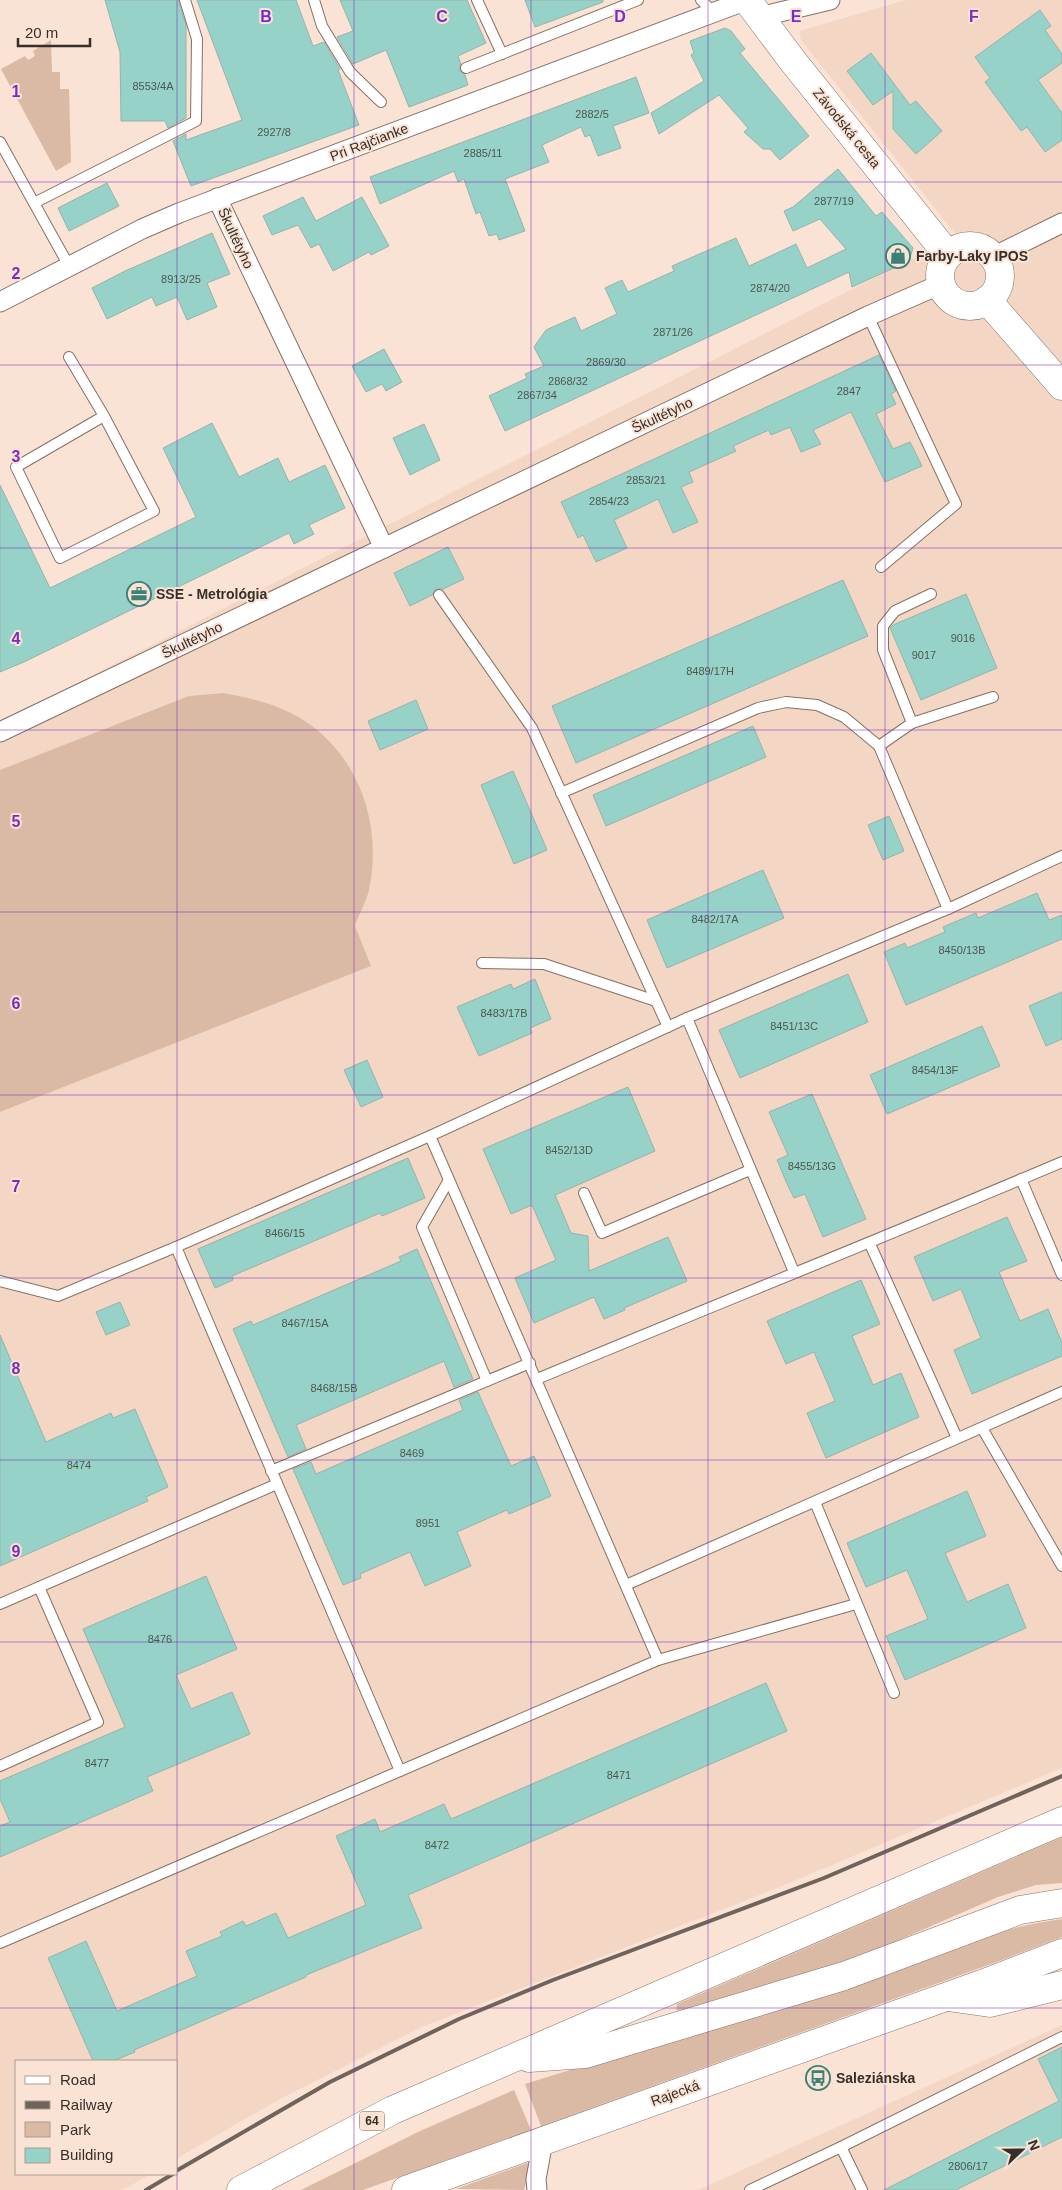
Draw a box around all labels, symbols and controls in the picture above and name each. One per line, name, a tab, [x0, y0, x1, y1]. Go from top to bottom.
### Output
text: B	[260, 8, 272, 25]
text: C	[436, 8, 448, 25]
text: D	[614, 8, 626, 25]
text: E	[791, 8, 802, 25]
text: F	[969, 8, 979, 25]
scale bar	[18, 15, 90, 47]
text: 20 m	[25, 24, 58, 41]
house number: 8553/4A	[133, 80, 174, 92]
text: 1	[12, 83, 21, 100]
street label: Závodská cesta	[810, 85, 884, 171]
house number: 2882/5	[575, 108, 609, 120]
street label: Pri Rajčianke	[328, 120, 411, 164]
house number: 2927/8	[257, 126, 291, 138]
house number: 2885/11	[464, 147, 502, 159]
house number: 2877/19	[814, 195, 854, 207]
street label: Škultétyho	[215, 205, 257, 271]
shop icon: Farby-Laky IPOS	[885, 243, 911, 269]
place label: Farby-Laky IPOS	[916, 248, 1028, 264]
text: 2	[12, 265, 21, 282]
house number: 8913/25	[161, 273, 201, 285]
house number: 2874/20	[750, 282, 790, 294]
house number: 2871/26	[653, 326, 693, 338]
house number: 2869/30	[586, 356, 626, 368]
house number: 2868/32	[548, 375, 588, 387]
house number: 2847	[837, 385, 861, 397]
house number: 2867/34	[517, 389, 557, 401]
street label: Škultétyho	[629, 394, 695, 436]
text: 3	[12, 448, 21, 465]
house number: 2853/21	[626, 474, 666, 486]
house number: 2854/23	[589, 495, 629, 507]
office icon: SSE - Metrológia	[126, 581, 152, 607]
place label: SSE - Metrológia	[156, 586, 267, 602]
street label: Škultétyho	[159, 618, 225, 662]
text: 4	[12, 630, 21, 647]
house number: 9016	[951, 632, 975, 644]
house number: 9017	[912, 649, 936, 661]
house number: 8489/17H	[686, 665, 734, 677]
text: 5	[12, 813, 21, 830]
house number: 8482/17A	[691, 913, 739, 925]
house number: 8450/13B	[938, 944, 986, 956]
text: 6	[12, 995, 21, 1012]
house number: 8483/17B	[480, 1007, 528, 1019]
house number: 8451/13C	[770, 1020, 818, 1032]
house number: 8454/13F	[912, 1064, 959, 1076]
house number: 8452/13D	[545, 1144, 593, 1156]
house number: 8455/13G	[788, 1160, 836, 1172]
text: 7	[12, 1178, 21, 1195]
house number: 8466/15	[265, 1227, 305, 1239]
house number: 8467/15A	[281, 1317, 329, 1329]
text: 8	[12, 1360, 21, 1377]
house number: 8468/15B	[310, 1382, 358, 1394]
house number: 8469	[400, 1447, 424, 1459]
house number: 8474	[67, 1459, 91, 1471]
house number: 8951	[416, 1517, 440, 1529]
text: 9	[12, 1543, 21, 1560]
house number: 8476	[148, 1633, 172, 1645]
house number: 8477	[85, 1757, 109, 1769]
house number: 8471	[607, 1769, 631, 1781]
house number: 8472	[425, 1839, 449, 1851]
legend	[15, 2060, 178, 2175]
bus stop icon: Saleziánska	[805, 2065, 831, 2091]
place label: Saleziánska	[836, 2070, 916, 2086]
text: Road	[60, 2071, 96, 2088]
street label: Rajecká	[648, 2077, 702, 2109]
text: Railway	[60, 2096, 113, 2113]
road number: 64	[360, 2112, 384, 2130]
text: Park	[60, 2121, 91, 2138]
north arrow	[997, 2125, 1047, 2175]
text: N	[1025, 2137, 1043, 2153]
text: Building	[60, 2146, 113, 2163]
house number: 2806/17	[948, 2160, 988, 2172]

